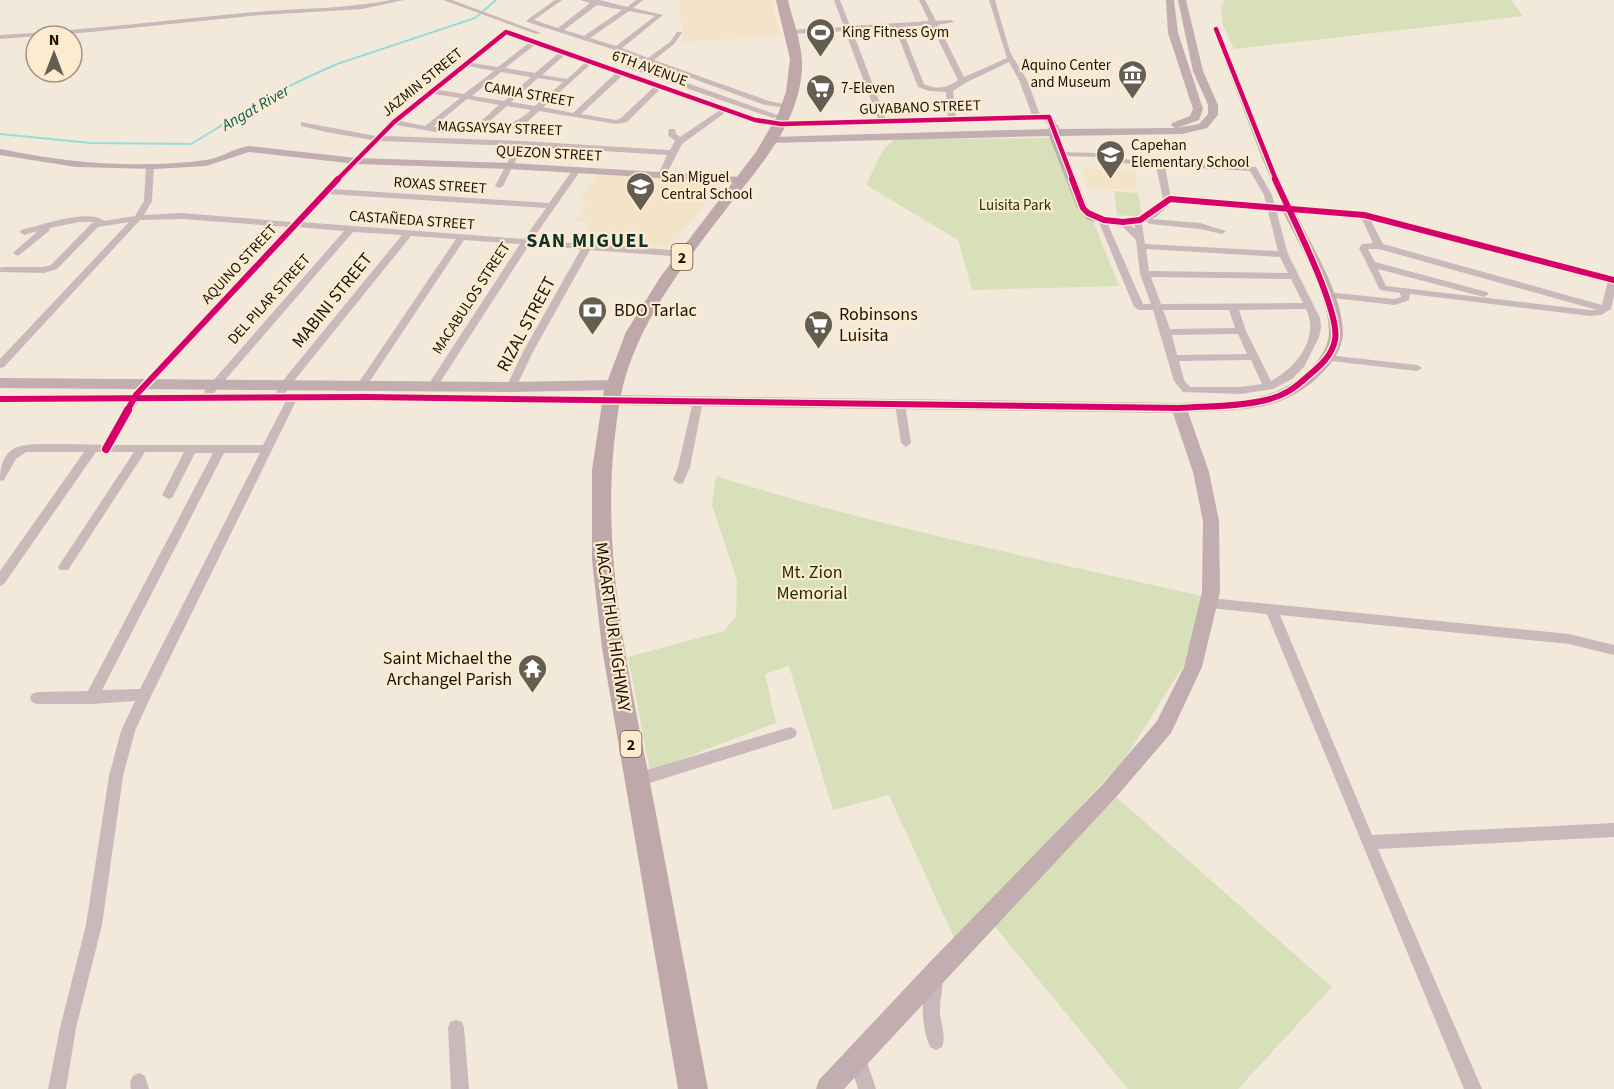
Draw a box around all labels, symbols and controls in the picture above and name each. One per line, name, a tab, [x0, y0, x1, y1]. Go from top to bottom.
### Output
sports icon: King Fitness Gym	[805, 16, 837, 58]
place label: King Fitness Gym	[842, 22, 949, 43]
north arrow	[24, 24, 84, 84]
text: N	[49, 29, 59, 51]
street label: JAZMIN STREET	[377, 43, 467, 122]
street label: 6TH AVENUE	[609, 45, 691, 92]
place label: Aquino Center and Museum	[1022, 55, 1112, 93]
museum icon: Aquino Center and Museum	[1116, 58, 1148, 100]
supermarket icon: 7-Eleven	[804, 72, 836, 114]
street label: CAMIA STREET	[482, 76, 575, 113]
place label: 7-Eleven	[841, 78, 895, 99]
water label: Angat River	[217, 79, 295, 137]
street label: GUYABANO STREET	[859, 95, 981, 120]
street label: MAGSAYSAY STREET	[437, 116, 563, 141]
place label: Capehan Elementary School	[1131, 135, 1249, 173]
school or university icon: Capehan Elementary School	[1094, 138, 1126, 180]
street label: QUEZON STREET	[495, 140, 603, 167]
place label: San Miguel Central School	[661, 167, 753, 205]
school or university icon: San Miguel Central School	[624, 170, 656, 212]
street label: ROXAS STREET	[393, 172, 487, 199]
park label: Luisita Park	[979, 195, 1052, 216]
street label: CASTAÑEDA STREET	[348, 206, 476, 235]
street label: AQUINO STREET	[197, 220, 282, 309]
district label: SAN MIGUEL	[526, 227, 650, 255]
street label: MACABULOS STREET	[427, 238, 516, 359]
road number: 2	[672, 244, 692, 270]
street label: MABINI STREET	[286, 247, 379, 353]
street label: DEL PILAR STREET	[223, 250, 316, 349]
street label: RIZAL STREET	[491, 272, 562, 376]
bank icon: BDO Tarlac	[577, 294, 609, 336]
place label: BDO Tarlac	[614, 298, 697, 323]
place label: Robinsons Luisita	[839, 302, 918, 348]
supermarket icon: Robinsons Luisita	[802, 308, 834, 350]
street label: MACARTHUR HIGHWAY	[588, 541, 637, 714]
park label: Mt. Zion Memorial	[776, 560, 848, 606]
place label: Saint Michael the Archangel Parish	[383, 646, 512, 692]
temple icon: Saint Michael the Archangel Parish	[517, 652, 549, 694]
road number: 2	[620, 731, 642, 757]

